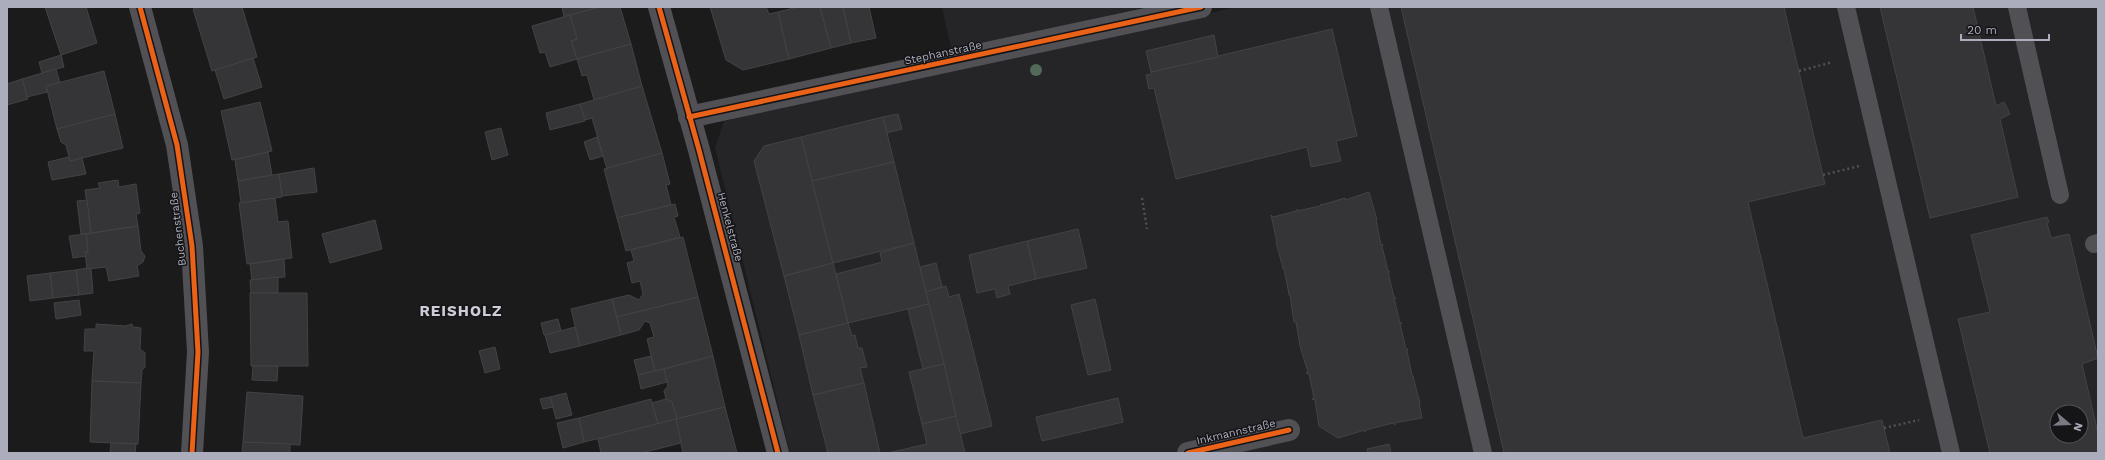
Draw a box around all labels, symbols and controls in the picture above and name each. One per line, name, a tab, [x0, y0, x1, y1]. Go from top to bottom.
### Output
scale bar	[1961, 16, 2049, 42]
text: 20 m	[1967, 23, 1997, 37]
street label: Stephanstraße	[903, 38, 983, 68]
street label: Buchenstraße	[167, 191, 189, 267]
street label: Henkelstraße	[715, 191, 745, 263]
district label: REISHOLZ	[420, 302, 502, 320]
north arrow	[2049, 404, 2089, 444]
street label: Inkmannstraße	[1195, 417, 1277, 447]
text: N	[2071, 421, 2085, 433]

